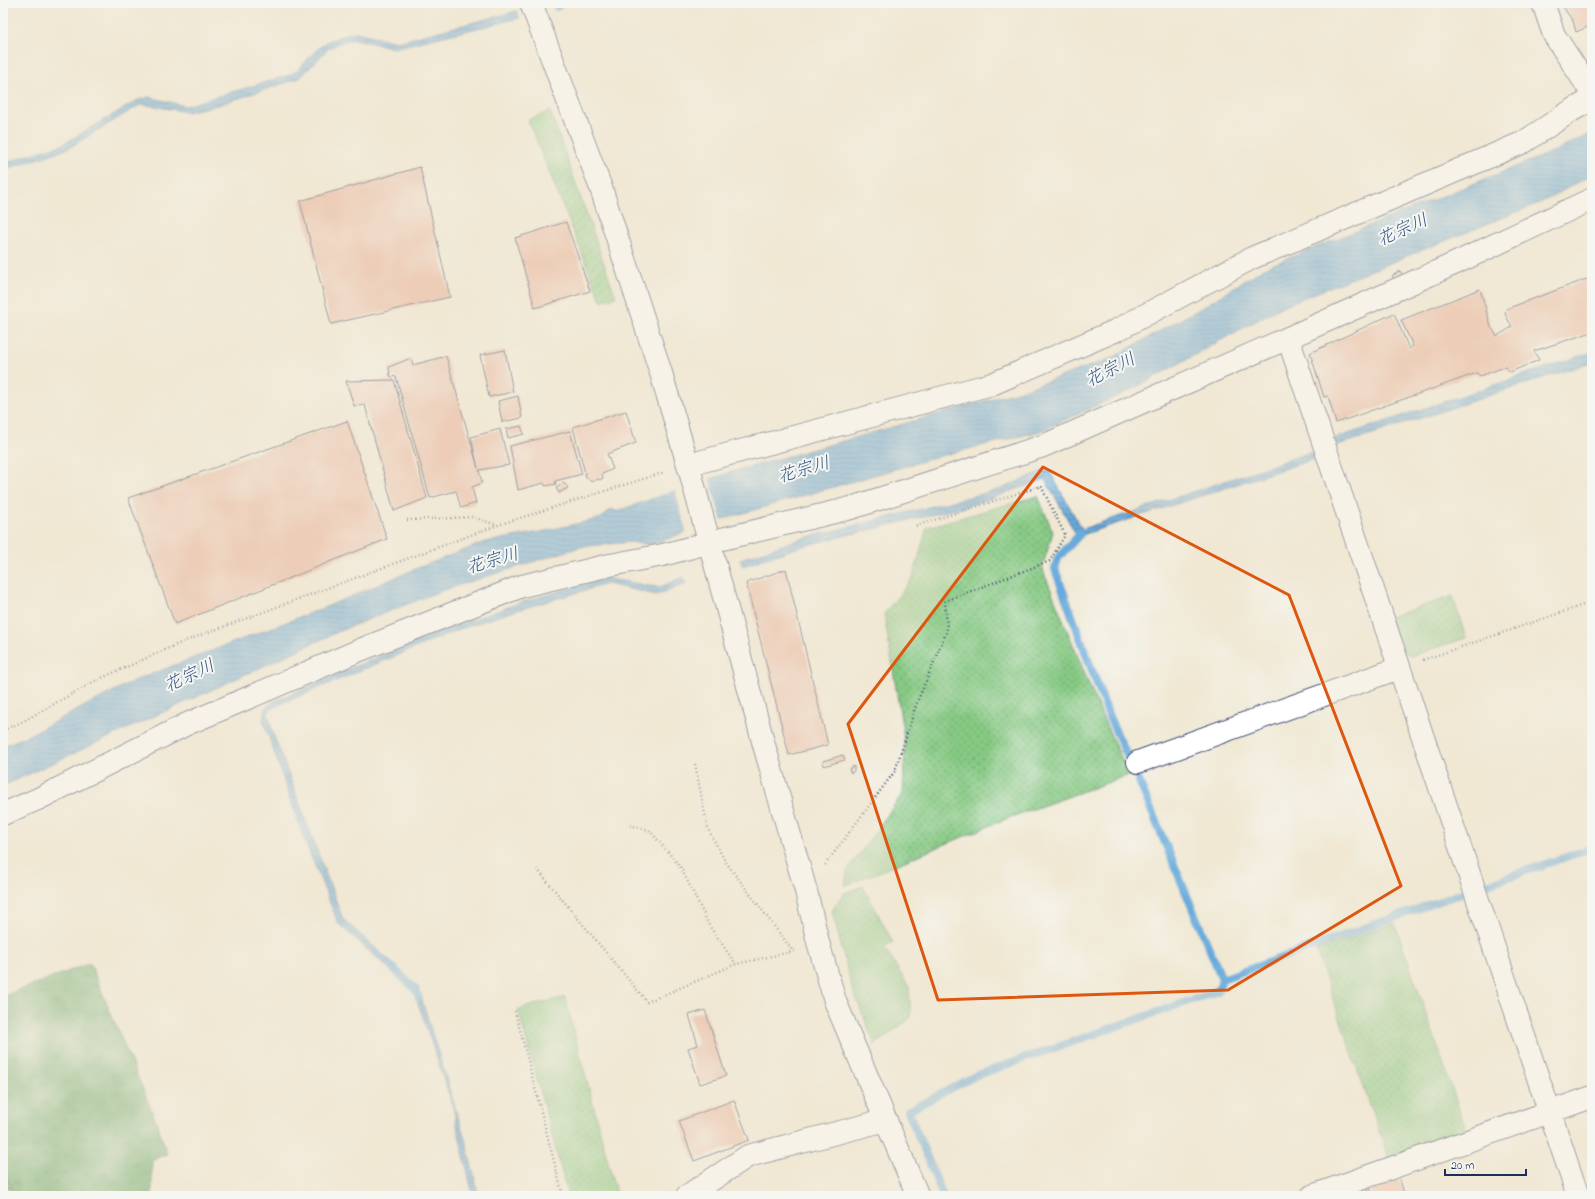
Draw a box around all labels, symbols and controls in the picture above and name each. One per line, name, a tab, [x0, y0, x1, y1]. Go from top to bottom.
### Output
water label: 花宗川	[1373, 208, 1433, 254]
water label: 花宗川	[1081, 347, 1141, 395]
water label: 花宗川	[774, 451, 834, 491]
water label: 花宗川	[463, 542, 523, 582]
water label: 花宗川	[160, 654, 220, 700]
scale bar	[1445, 1151, 1526, 1177]
text: 20 m	[1451, 1157, 1474, 1175]

